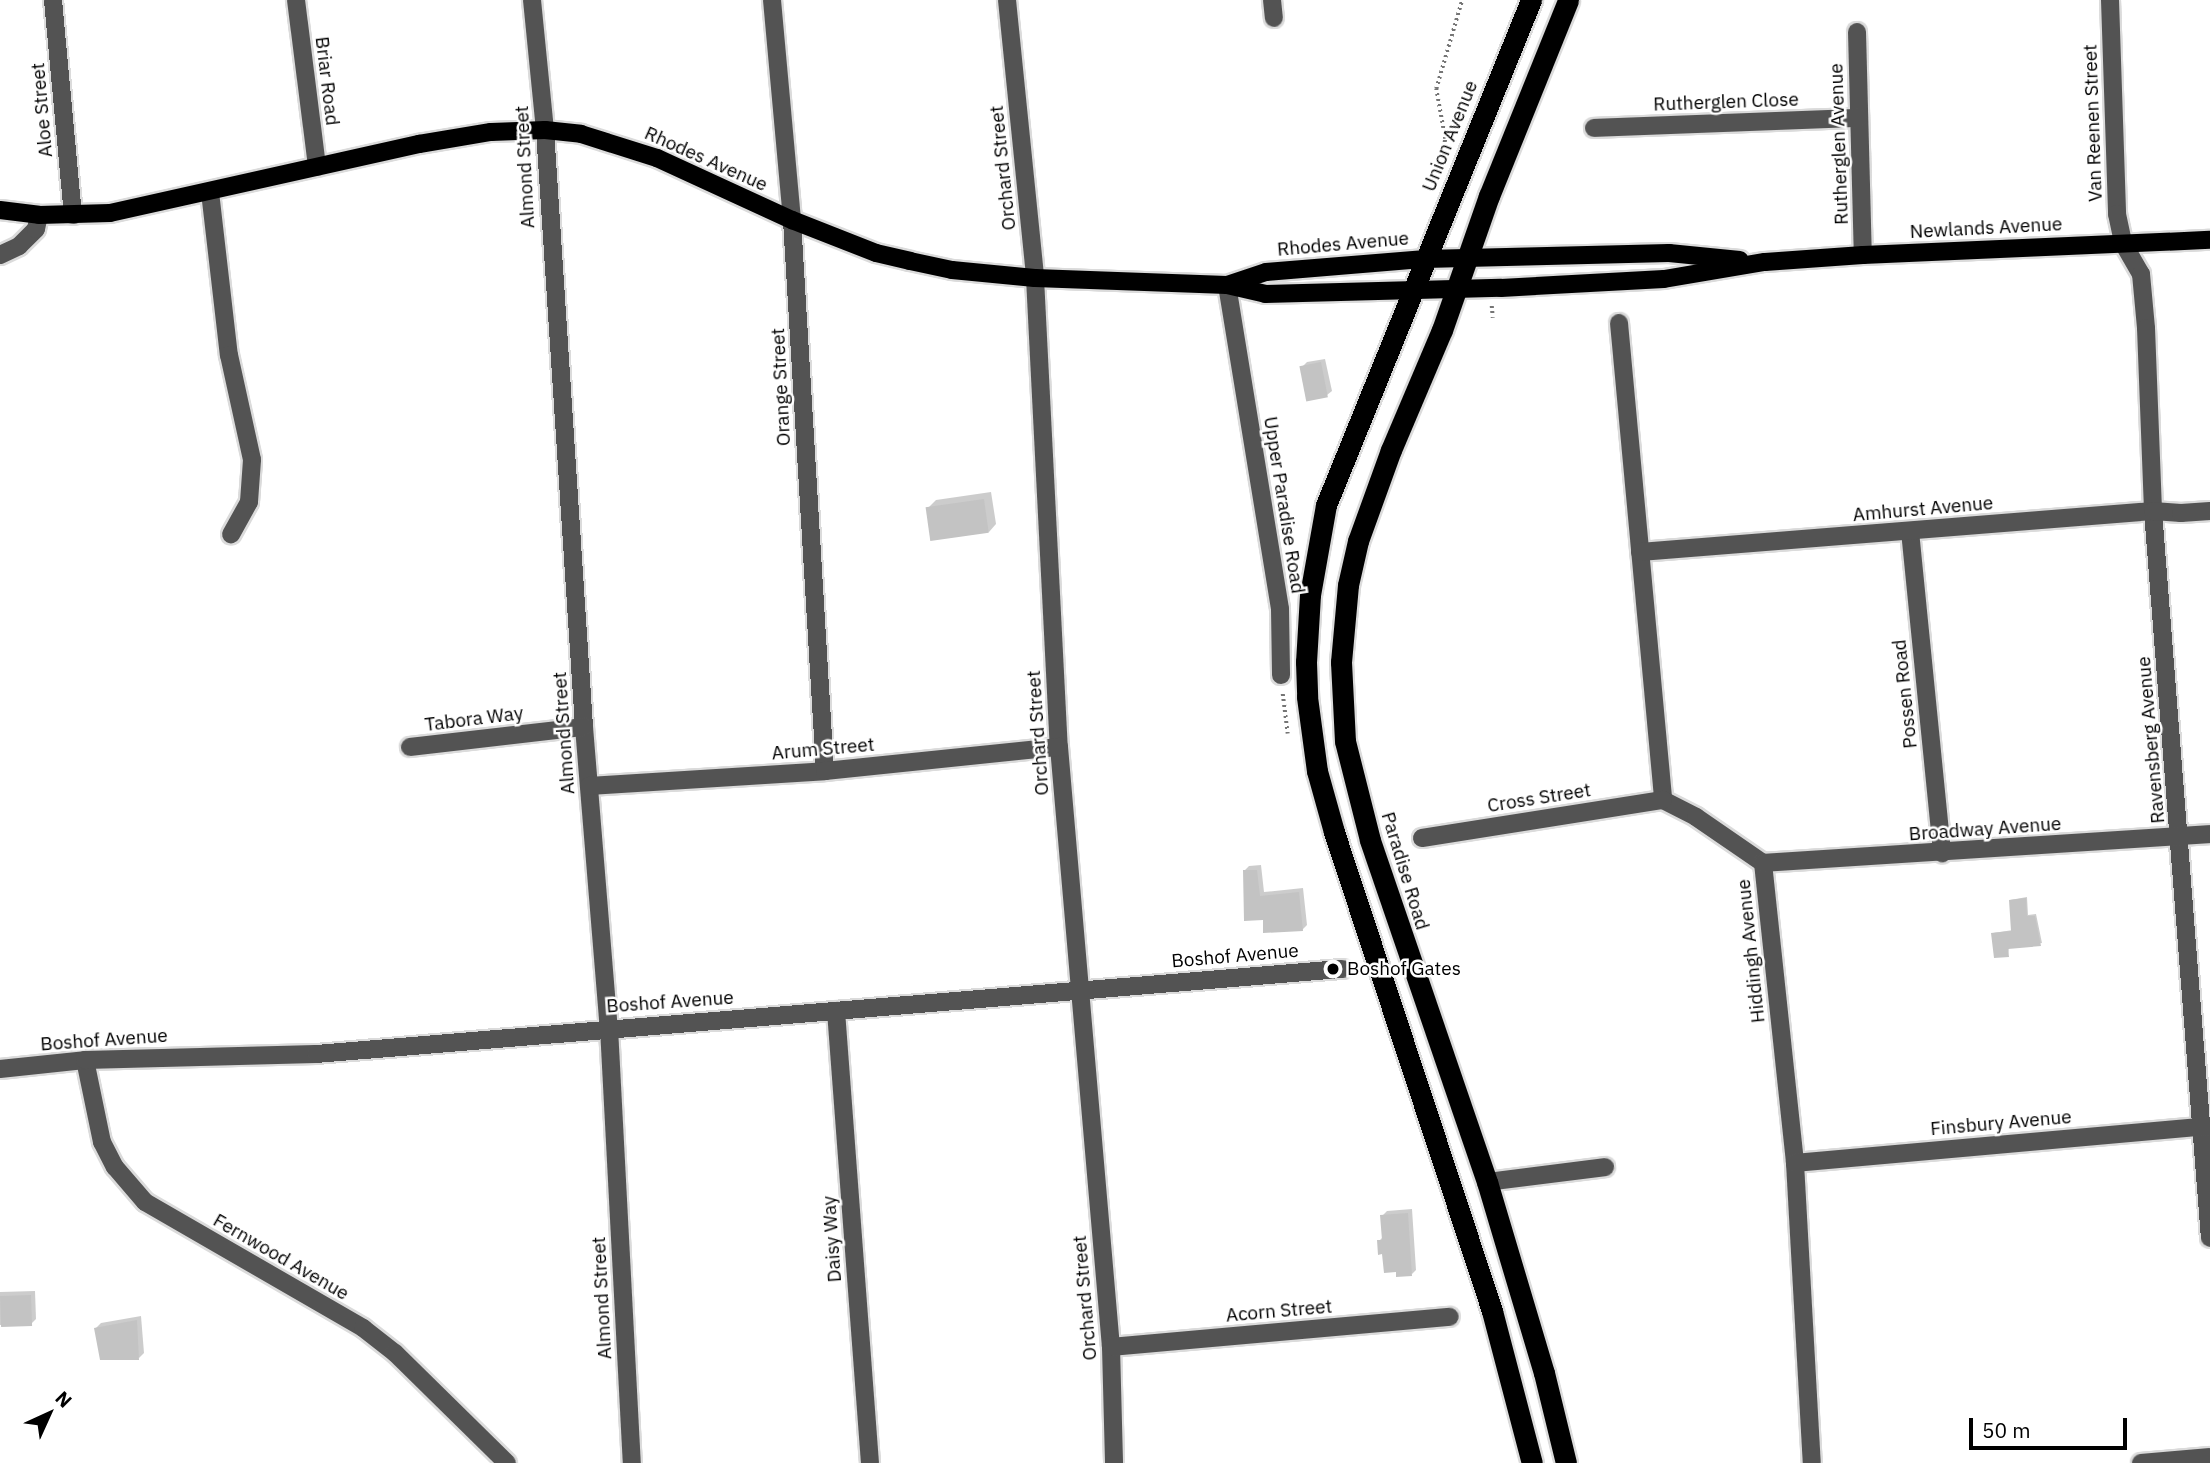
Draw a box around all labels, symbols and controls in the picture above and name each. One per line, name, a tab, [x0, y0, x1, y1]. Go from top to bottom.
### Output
street label: Briar Road	[310, 35, 344, 127]
street label: Van Reenen Street	[2079, 44, 2107, 202]
street label: Aloe Street	[27, 62, 57, 158]
street label: Rutherglen Avenue	[1825, 63, 1853, 225]
street label: Union Avenue	[1417, 77, 1483, 195]
street label: Rutherglen Close	[1653, 88, 1799, 116]
street label: Orchard Street	[985, 104, 1021, 232]
street label: Almond Street	[510, 105, 540, 229]
street label: Rhodes Avenue	[641, 122, 771, 196]
street label: Newlands Avenue	[1909, 213, 2063, 243]
street label: Rhodes Avenue	[1276, 227, 1410, 261]
street label: Orange Street	[767, 327, 795, 447]
street label: Upper Paradise Road	[1259, 415, 1309, 595]
street label: Amhurst Avenue	[1852, 491, 1994, 527]
street label: Possen Road	[1888, 638, 1922, 750]
street label: Ravensberg Avenue	[2132, 656, 2170, 824]
street label: Orchard Street	[1022, 670, 1054, 796]
street label: Almond Street	[548, 671, 580, 795]
street label: Tabora Way	[423, 702, 525, 736]
street label: Arum Street	[771, 733, 875, 765]
street label: Cross Street	[1486, 779, 1592, 817]
street label: Paradise Road	[1376, 809, 1434, 933]
street label: Broadway Avenue	[1908, 812, 2062, 846]
street label: Hiddingh Avenue	[1732, 878, 1770, 1024]
street label: Boshof Avenue	[1170, 939, 1300, 973]
place label: Boshof Gates	[1347, 958, 1461, 980]
marker: Boshof Gates	[1325, 961, 1341, 977]
street label: Boshof Avenue	[606, 986, 734, 1018]
street label: Boshof Avenue	[40, 1024, 168, 1056]
street label: Finsbury Avenue	[1929, 1105, 2073, 1141]
street label: Daisy Way	[818, 1195, 846, 1283]
street label: Fernwood Avenue	[209, 1209, 353, 1305]
street label: Orchard Street	[1068, 1235, 1102, 1361]
street label: Almond Street	[587, 1236, 617, 1360]
street label: Acorn Street	[1225, 1295, 1333, 1327]
north arrow	[14, 1379, 84, 1449]
text: N	[50, 1386, 77, 1412]
scale bar	[1972, 1404, 2130, 1448]
text: 50 m	[1982, 1416, 2031, 1444]

